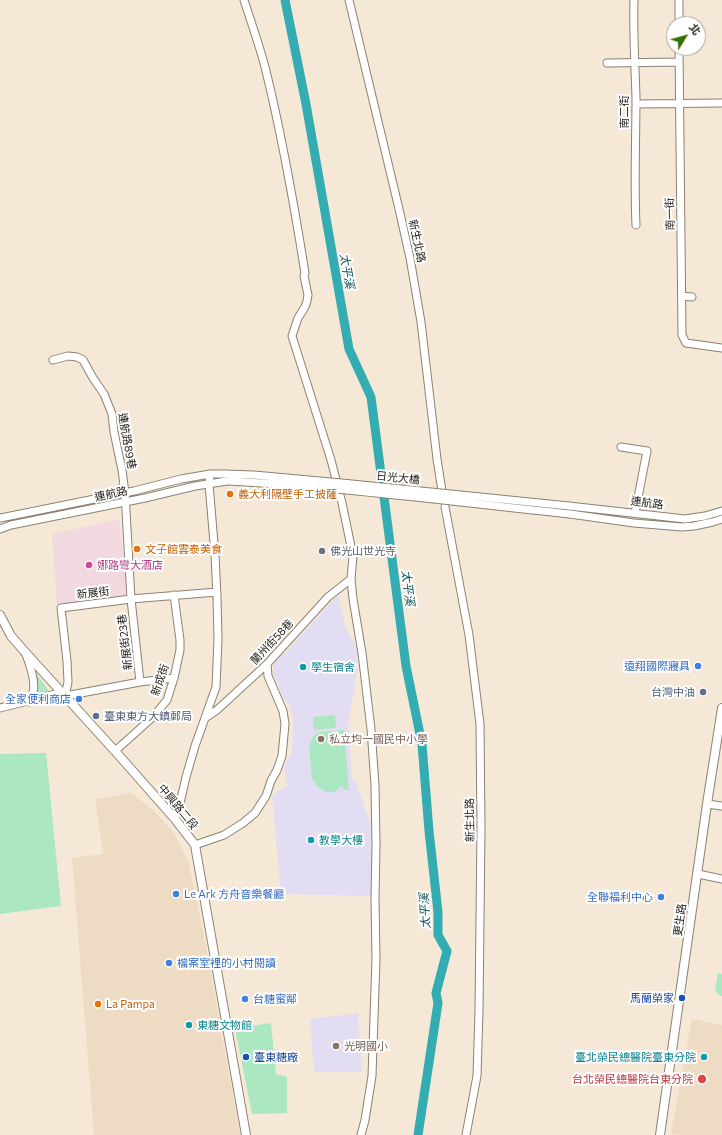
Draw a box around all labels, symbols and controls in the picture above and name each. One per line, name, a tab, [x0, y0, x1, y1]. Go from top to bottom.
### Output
north arrow	[666, 16, 706, 56]
text: 北	[687, 21, 704, 37]
street label: 南二街	[617, 96, 631, 128]
street label: 南一街	[663, 197, 677, 231]
street label: 新生北路	[406, 218, 428, 264]
water label: 太平溪	[337, 252, 357, 290]
street label: 連航路89巷	[116, 412, 138, 470]
street label: 日光大橋	[375, 469, 421, 487]
street label: 連航路	[93, 484, 129, 504]
place label: 義大利隔壁手工披薩	[238, 487, 337, 501]
marker: 義大利隔壁手工披薩	[225, 489, 235, 499]
street label: 連航路	[630, 494, 664, 512]
place label: 文子館雲泰美食	[145, 542, 222, 556]
marker: 文子館雲泰美食	[132, 544, 142, 554]
place label: 佛光山世光寺	[330, 544, 396, 558]
marker: 佛光山世光寺	[317, 546, 327, 556]
place label: 娜路彎大酒店	[97, 558, 163, 572]
marker: 娜路彎大酒店	[84, 560, 94, 570]
water label: 太平溪	[399, 569, 417, 607]
street label: 新展街	[76, 584, 110, 602]
street label: 新展街23巷	[115, 613, 135, 671]
street label: 蘭州街58巷	[248, 617, 296, 667]
place label: 遠翔國際寢具	[624, 659, 690, 673]
place label: 學生宿舍	[311, 660, 355, 674]
marker: 遠翔國際寢具	[693, 661, 703, 671]
street label: 新成街	[149, 662, 171, 698]
marker: 學生宿舍	[298, 662, 308, 672]
place label: 台灣中油	[651, 685, 695, 699]
marker: 台灣中油	[698, 687, 708, 697]
place label: 全家便利商店	[5, 692, 71, 706]
marker: 全家便利商店	[74, 694, 84, 704]
place label: 臺東東方大鎮郵局	[104, 709, 192, 723]
marker: 臺東東方大鎮郵局	[91, 711, 101, 721]
place label: 私立均一國民中小學	[329, 732, 428, 746]
marker: 私立均一國民中小學	[316, 734, 326, 744]
street label: 中興路二段	[155, 782, 201, 832]
street label: 新生北路	[463, 798, 477, 842]
place label: 教學大樓	[319, 833, 363, 847]
marker: 教學大樓	[306, 835, 316, 845]
place label: Le Ark 方舟音樂餐廳	[184, 887, 284, 901]
marker: Le Ark 方舟音樂餐廳	[171, 889, 181, 899]
place label: 全聯福利中心	[587, 890, 653, 904]
marker: 全聯福利中心	[656, 892, 666, 902]
water label: 太平溪	[417, 893, 433, 929]
street label: 更生路	[671, 903, 689, 937]
place label: 檔案室裡的小村閱讀	[177, 956, 276, 970]
marker: 檔案室裡的小村閱讀	[164, 958, 174, 968]
place label: 馬蘭榮家	[630, 991, 674, 1005]
place label: 台糖蜜鄰	[253, 992, 297, 1006]
marker: 馬蘭榮家	[677, 993, 687, 1003]
marker: 台糖蜜鄰	[240, 994, 250, 1004]
place label: La Pampa	[106, 997, 155, 1011]
marker: La Pampa	[93, 999, 103, 1009]
place label: 東糖文物館	[197, 1018, 252, 1032]
marker: 東糖文物館	[184, 1020, 194, 1030]
place label: 光明國小	[344, 1039, 388, 1053]
marker: 光明國小	[331, 1041, 341, 1051]
place label: 臺東糖廠	[254, 1050, 298, 1064]
place label: 臺北榮民總醫院臺東分院	[575, 1050, 696, 1064]
marker: 臺東糖廠	[241, 1052, 251, 1062]
marker: 臺北榮民總醫院臺東分院	[699, 1052, 709, 1062]
place label: 台北榮民總醫院台東分院	[572, 1072, 693, 1086]
marker: 台北榮民總醫院台東分院	[696, 1073, 708, 1085]

